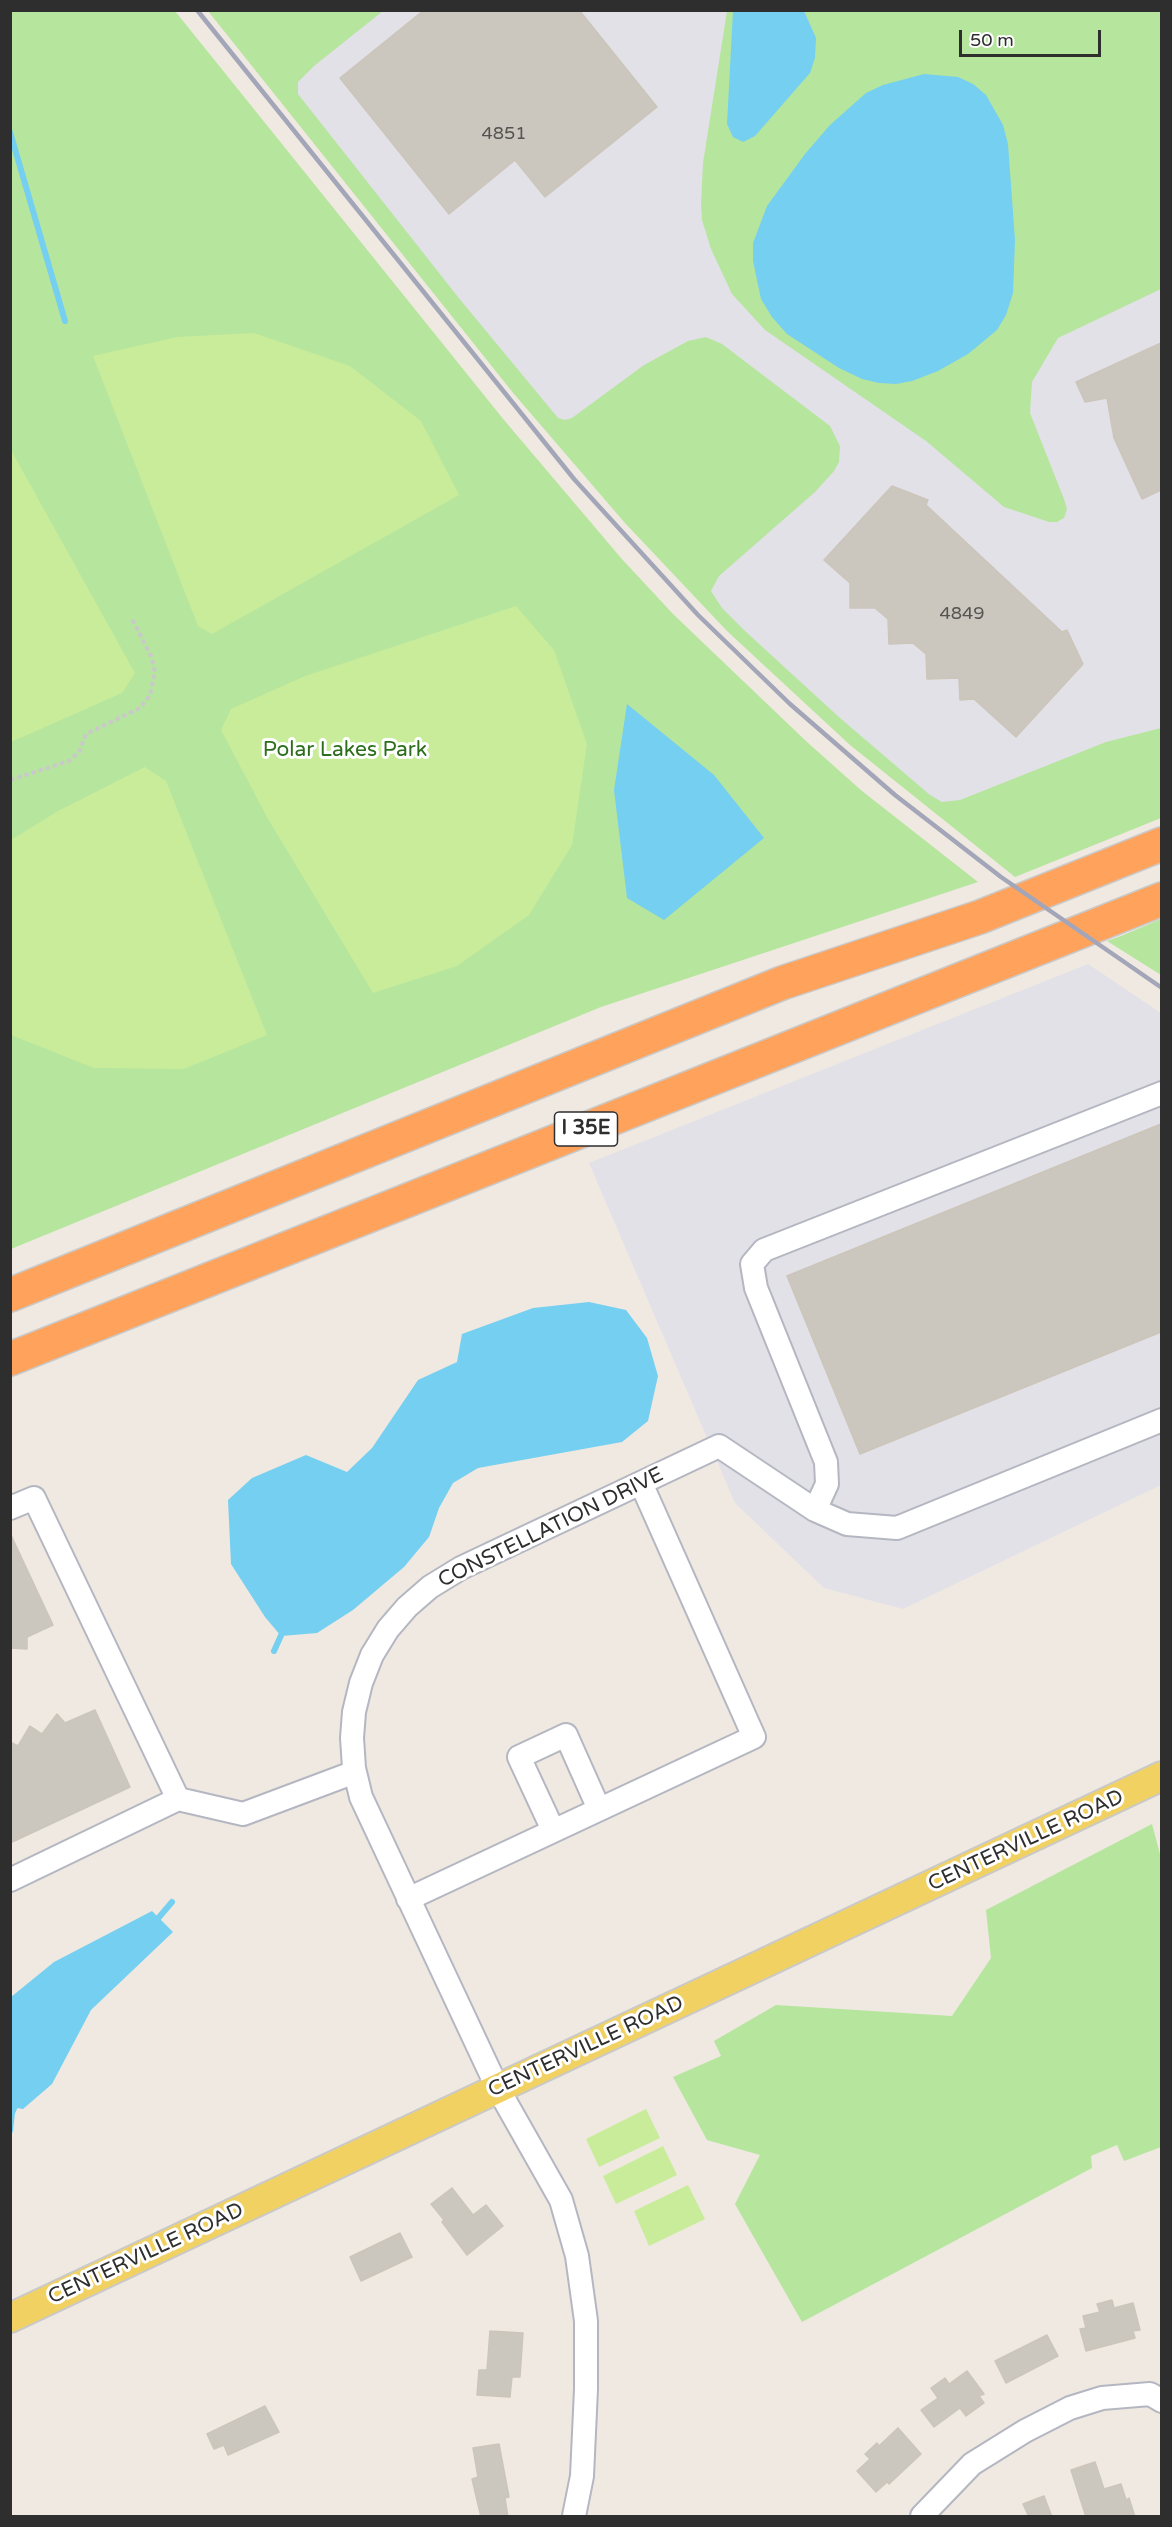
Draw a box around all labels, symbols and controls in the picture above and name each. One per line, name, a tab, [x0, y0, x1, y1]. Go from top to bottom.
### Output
scale bar	[962, 18, 1104, 56]
text: 50 m	[970, 29, 1014, 51]
house number: 4851	[481, 123, 527, 145]
house number: 4849	[939, 603, 985, 625]
park label: Polar Lakes Park	[263, 737, 427, 763]
road number: I 35E	[554, 1112, 618, 1146]
street label: CONSTELLATION DRIVE	[434, 1462, 668, 1594]
street label: CENTERVILLE ROAD	[924, 1785, 1128, 1897]
street label: CENTERVILLE ROAD	[484, 1991, 688, 2103]
street label: CENTERVILLE ROAD	[44, 2198, 248, 2310]

